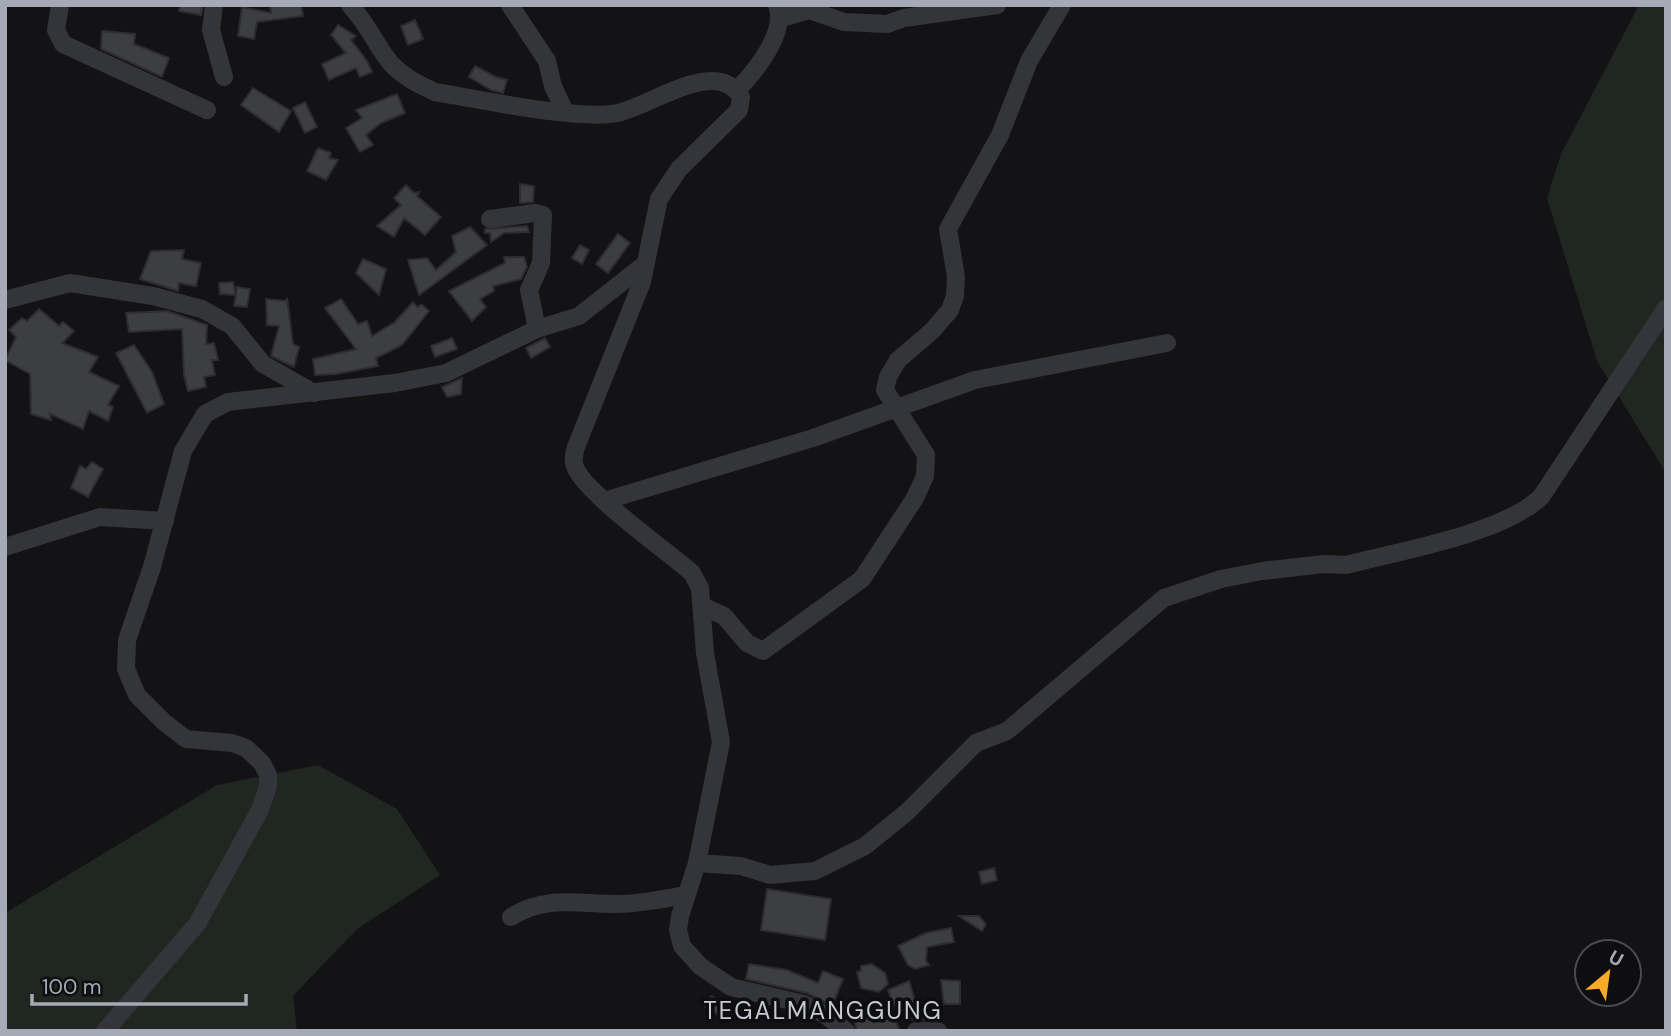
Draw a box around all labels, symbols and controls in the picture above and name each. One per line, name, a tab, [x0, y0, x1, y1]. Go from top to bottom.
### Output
north arrow	[1573, 938, 1643, 1008]
text: U	[1604, 944, 1628, 973]
scale bar	[32, 962, 245, 1006]
text: 100 m	[42, 973, 102, 1001]
district label: TEGALMANGGUNG	[703, 995, 943, 1026]

